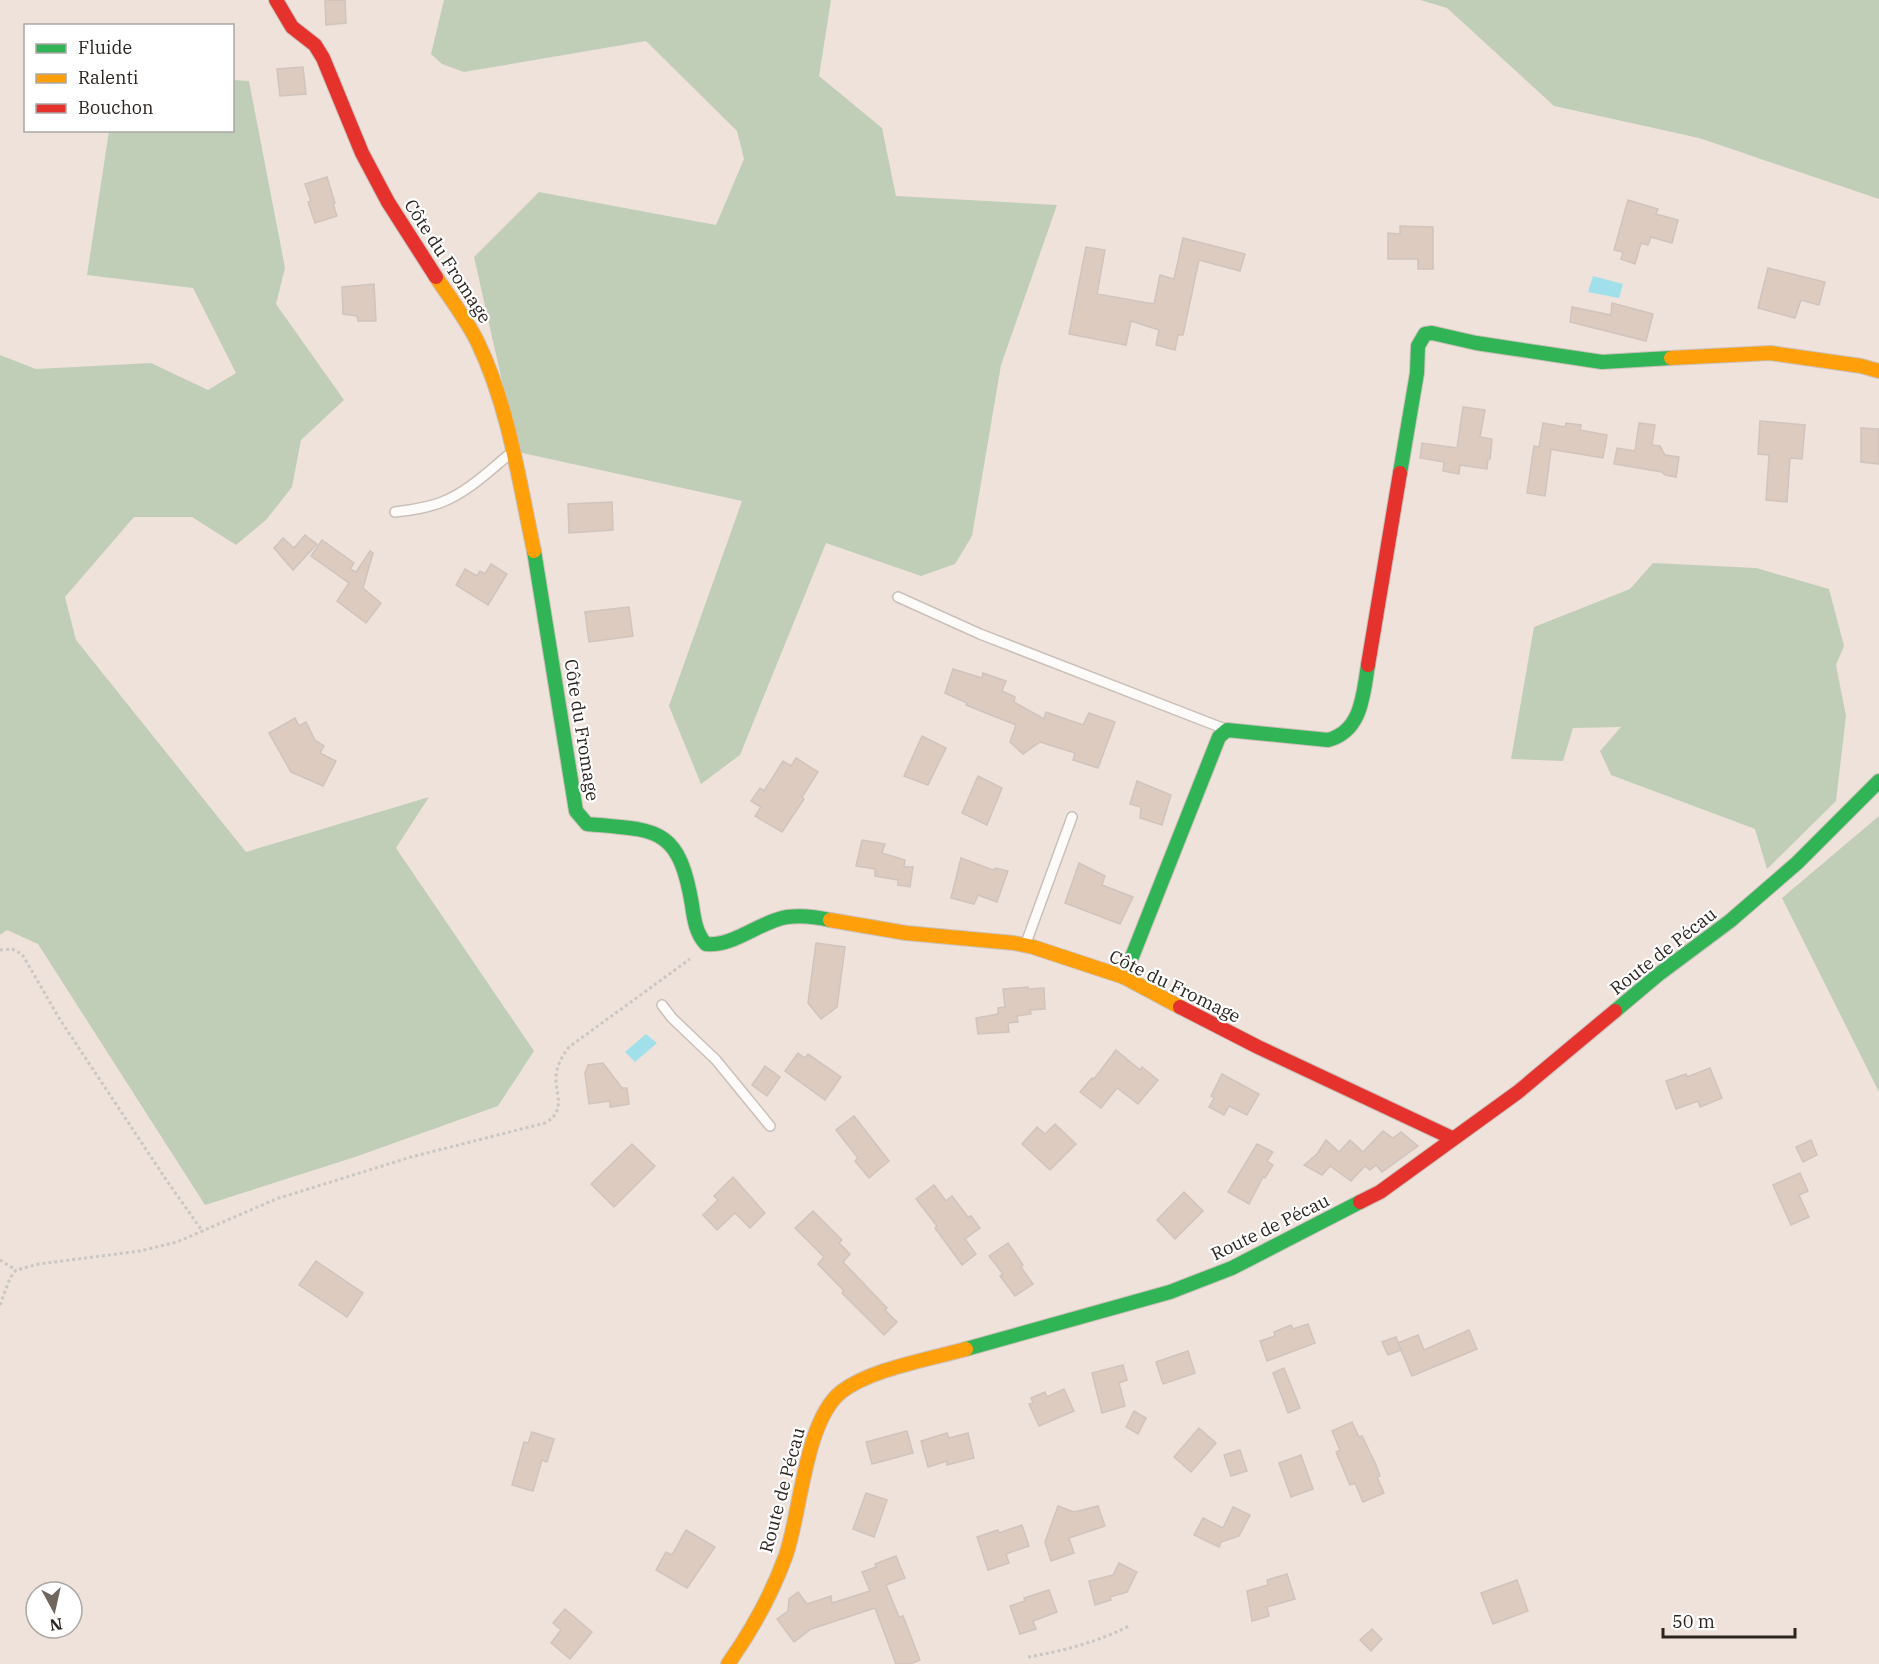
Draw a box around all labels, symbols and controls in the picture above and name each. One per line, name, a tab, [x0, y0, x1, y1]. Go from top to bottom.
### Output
legend	[24, 24, 234, 132]
text: Fluide	[78, 36, 132, 59]
text: Ralenti	[78, 66, 139, 89]
text: Bouchon	[78, 96, 154, 119]
street label: Côte du Fromage	[399, 195, 497, 327]
street label: Côte du Fromage	[559, 657, 605, 803]
street label: Route de Pécau	[1605, 902, 1721, 1000]
street label: Côte du Fromage	[1106, 944, 1244, 1028]
street label: Route de Pécau	[1207, 1188, 1333, 1266]
street label: Route de Pécau	[754, 1425, 810, 1555]
north arrow	[24, 1580, 84, 1640]
scale bar	[1663, 1601, 1795, 1639]
text: 50 m	[1672, 1610, 1715, 1633]
text: N	[48, 1614, 64, 1636]

